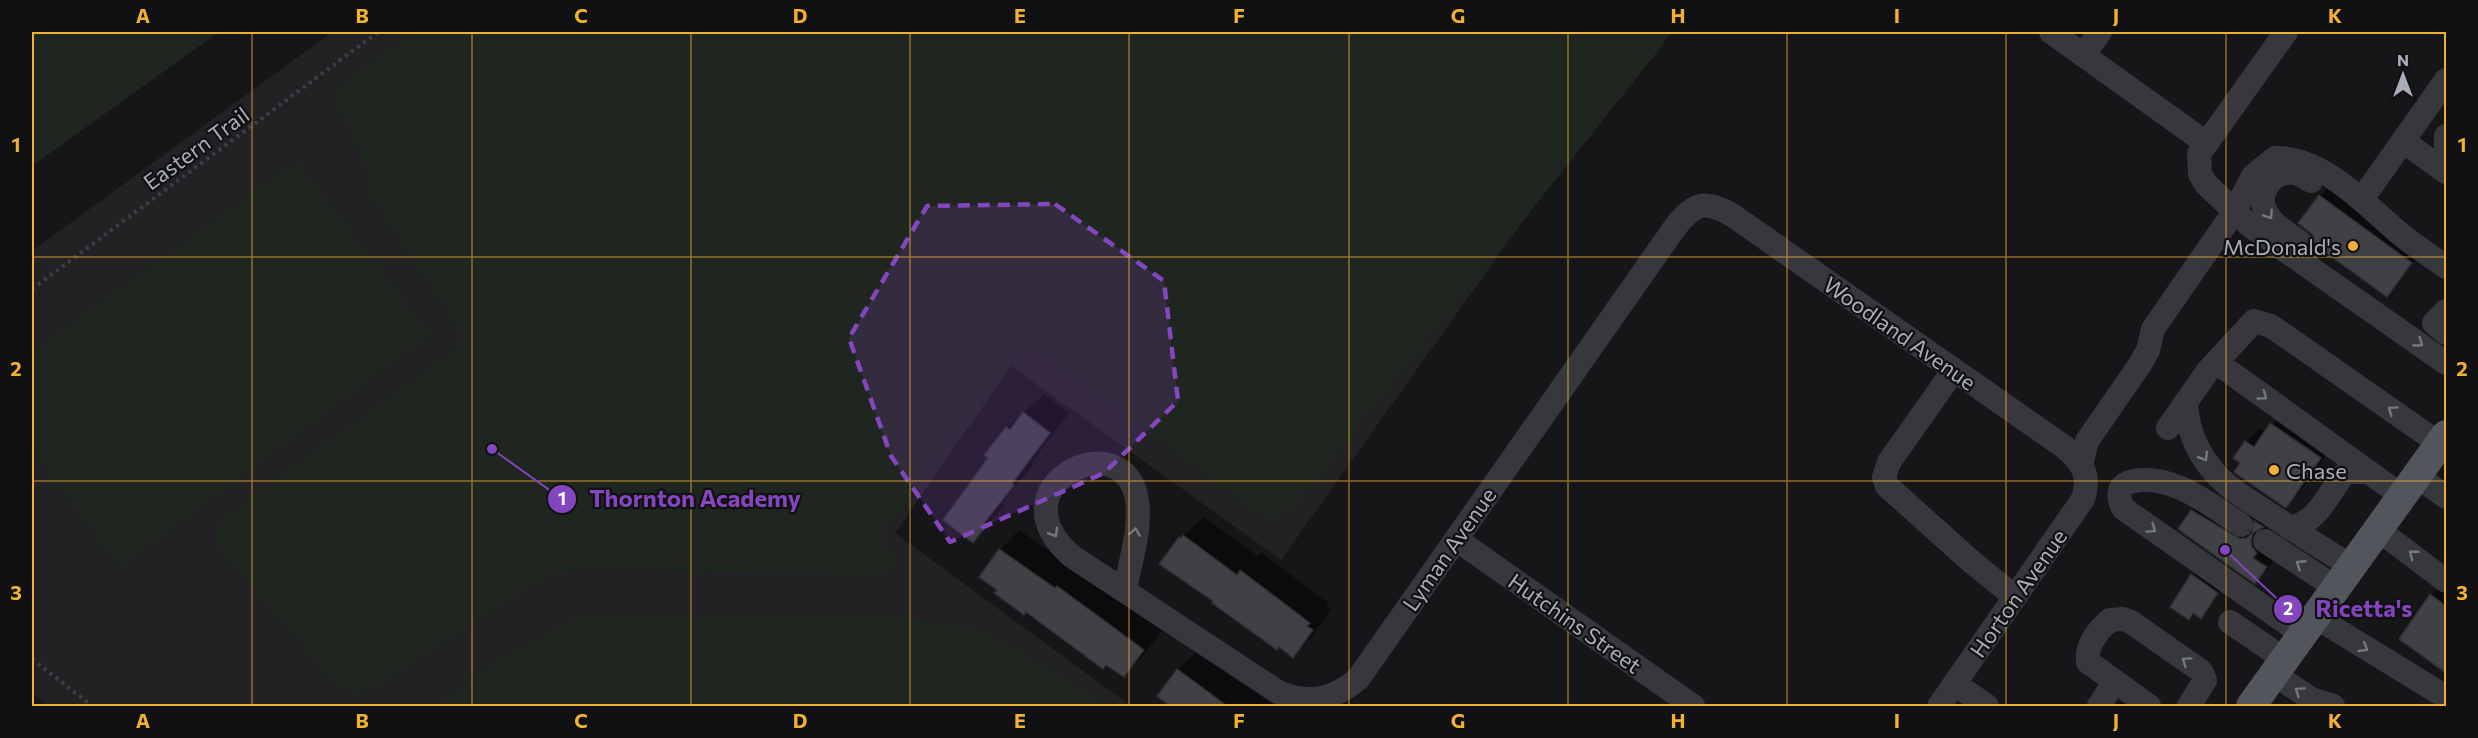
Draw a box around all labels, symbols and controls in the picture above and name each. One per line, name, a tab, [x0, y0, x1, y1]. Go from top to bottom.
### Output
text: A	[136, 3, 150, 27]
text: B	[355, 3, 369, 27]
text: C	[574, 3, 588, 27]
text: D	[793, 3, 807, 27]
text: E	[1014, 3, 1026, 27]
text: F	[1233, 3, 1245, 27]
text: G	[1451, 3, 1465, 27]
text: H	[1671, 3, 1686, 27]
text: I	[1894, 3, 1900, 27]
text: J	[2113, 3, 2119, 27]
text: K	[2328, 3, 2342, 27]
north arrow	[2373, 45, 2433, 105]
text: N	[2397, 50, 2409, 69]
street label: Eastern Trail	[138, 101, 254, 195]
text: 1	[11, 132, 21, 156]
text: 1	[2457, 132, 2467, 156]
one-way arrow	[2262, 208, 2273, 219]
place label: McDonald's	[2223, 233, 2341, 260]
marker: McDonald's	[2346, 239, 2360, 253]
street label: Woodland Avenue	[1819, 270, 1981, 396]
one-way arrow	[2413, 336, 2424, 347]
text: 2	[10, 356, 22, 380]
text: 2	[2456, 356, 2468, 380]
one-way arrow	[2257, 389, 2268, 400]
one-way arrow	[2388, 406, 2399, 417]
one-way arrow	[2196, 451, 2208, 461]
place label: Chase	[2286, 457, 2347, 484]
marker: Chase	[2267, 463, 2281, 477]
callout: Thornton Academy	[547, 478, 813, 520]
street label: Lyman Avenue	[1397, 482, 1501, 616]
text: Thornton Academy	[589, 483, 801, 512]
text: 1	[558, 487, 566, 509]
one-way arrow	[2145, 522, 2156, 533]
street label: Horton Avenue	[1964, 524, 2072, 662]
one-way arrow	[1047, 527, 1058, 537]
one-way arrow	[1128, 528, 1141, 538]
one-way arrow	[2408, 551, 2419, 562]
one-way arrow	[2296, 560, 2307, 571]
street label: Hutchins Street	[1503, 567, 1647, 679]
text: 3	[10, 580, 22, 604]
text: 3	[2456, 580, 2468, 604]
callout: Ricetta's	[2273, 588, 2424, 630]
text: Ricetta's	[2316, 593, 2413, 622]
text: 2	[2283, 597, 2293, 619]
one-way arrow	[2358, 640, 2368, 652]
one-way arrow	[2182, 657, 2193, 668]
one-way arrow	[2294, 687, 2305, 698]
text: A	[136, 708, 150, 732]
text: B	[355, 708, 369, 732]
text: C	[574, 708, 588, 732]
text: D	[793, 708, 807, 732]
text: E	[1014, 708, 1026, 732]
text: F	[1233, 708, 1245, 732]
text: G	[1451, 708, 1465, 732]
text: H	[1671, 708, 1686, 732]
text: I	[1894, 708, 1900, 732]
text: J	[2113, 708, 2119, 732]
text: K	[2328, 708, 2342, 732]

